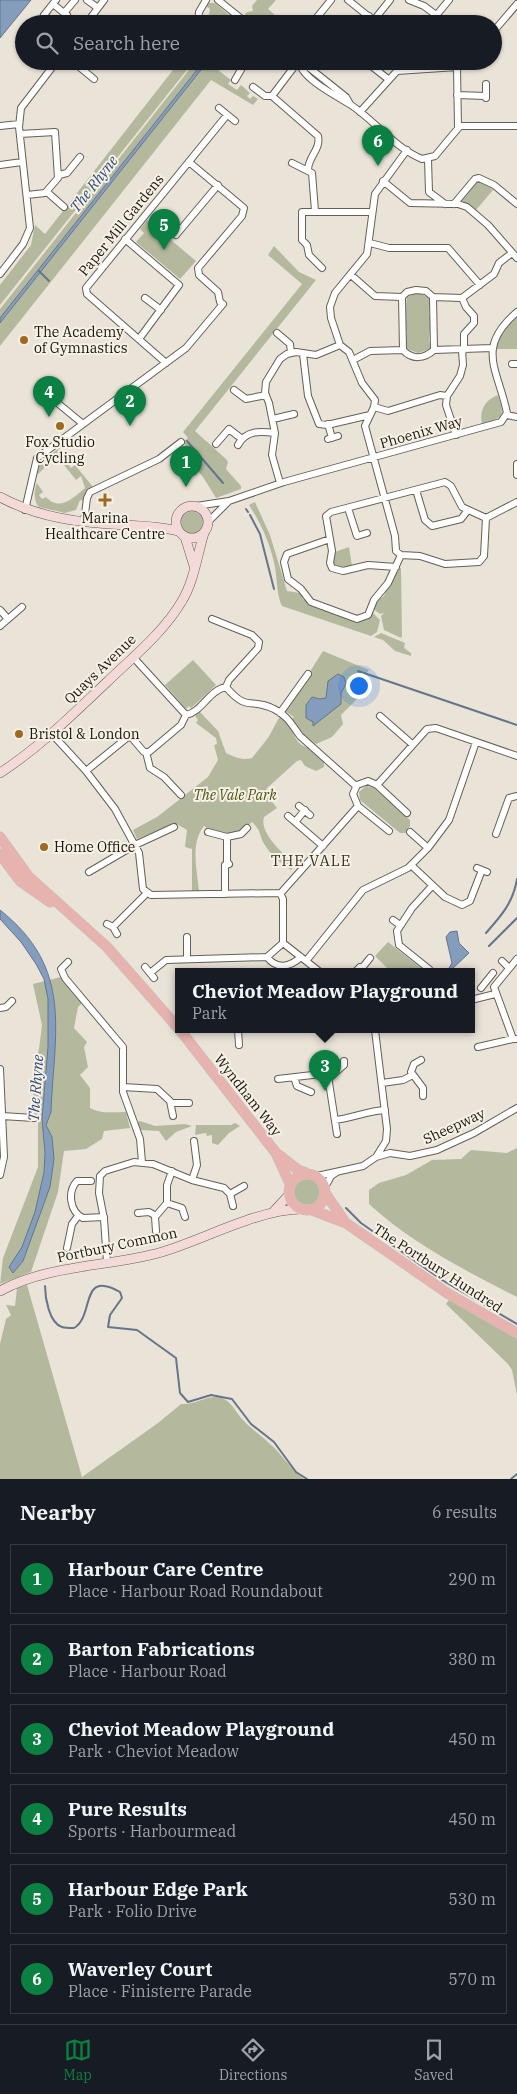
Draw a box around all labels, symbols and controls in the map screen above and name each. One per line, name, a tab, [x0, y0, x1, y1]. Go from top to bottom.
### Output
search box	[15, 15, 502, 70]
icon: search	[33, 29, 61, 57]
text: Search here	[73, 31, 180, 55]
pin: 6	[362, 125, 394, 166]
water label: The Rhyne	[66, 151, 122, 216]
street label: Paper Mill Gardens	[74, 170, 168, 280]
pin: 5	[148, 209, 180, 250]
place label: The Academy of Gymnastics	[34, 323, 128, 357]
marker: The Academy of Gymnastics	[18, 334, 30, 346]
pin: 4	[33, 376, 65, 417]
pin: 2	[114, 385, 146, 426]
street label: Phoenix Way	[378, 411, 465, 452]
marker: Fox Studio Cycling	[54, 420, 66, 432]
place label: Fox Studio Cycling	[25, 433, 95, 467]
pin: 1	[170, 446, 202, 487]
marker: Marina Healthcare Centre	[98, 493, 112, 507]
place label: Marina Healthcare Centre	[45, 509, 165, 543]
street label: Quays Avenue	[60, 630, 140, 708]
your location	[346, 673, 372, 699]
place label: Bristol & London	[29, 725, 140, 743]
marker: Bristol & London	[13, 728, 25, 740]
park label: The Vale Park	[193, 786, 277, 804]
place label: Home Office	[54, 838, 135, 856]
marker: Home Office	[38, 841, 50, 853]
district label: THE VALE	[271, 851, 351, 870]
popup	[175, 968, 475, 1033]
text: Cheviot Meadow Playground	[192, 979, 458, 1003]
text: Park	[192, 1003, 227, 1023]
street label: Wyndham Way	[210, 1050, 286, 1140]
pin: 3	[309, 1050, 341, 1091]
water label: The Rhyne	[24, 1054, 47, 1122]
street label: Sheepway	[420, 1104, 488, 1148]
street label: The Portbury Hundred	[370, 1220, 506, 1317]
street label: Portbury Common	[55, 1223, 179, 1267]
text: Nearby	[20, 1498, 96, 1526]
text: 6 results	[432, 1502, 497, 1522]
text: Harbour Care Centre	[68, 1557, 264, 1581]
text: 1	[32, 1569, 42, 1589]
text: 290 m	[448, 1569, 496, 1589]
text: Place · Harbour Road Roundabout	[68, 1581, 323, 1601]
text: Barton Fabrications	[68, 1637, 255, 1661]
text: 2	[32, 1649, 42, 1669]
text: 380 m	[448, 1649, 496, 1669]
text: Place · Harbour Road	[68, 1661, 227, 1681]
text: Cheviot Meadow Playground	[68, 1717, 334, 1741]
text: 3	[32, 1729, 42, 1749]
text: 450 m	[448, 1729, 496, 1749]
text: Park · Cheviot Meadow	[68, 1741, 239, 1761]
text: Pure Results	[68, 1797, 187, 1821]
text: 4	[32, 1809, 42, 1829]
text: 450 m	[448, 1809, 496, 1829]
text: Sports · Harbourmead	[68, 1821, 236, 1841]
text: Harbour Edge Park	[68, 1877, 248, 1901]
text: 5	[32, 1889, 42, 1909]
text: 530 m	[448, 1889, 496, 1909]
text: Park · Folio Drive	[68, 1901, 197, 1921]
text: Waverley Court	[68, 1957, 212, 1981]
text: 6	[32, 1969, 42, 1989]
text: 570 m	[448, 1969, 496, 1989]
text: Place · Finisterre Parade	[68, 1981, 252, 2001]
tab: Map	[64, 2036, 92, 2084]
tab: Directions	[219, 2036, 287, 2084]
tab: Saved	[414, 2036, 453, 2084]

